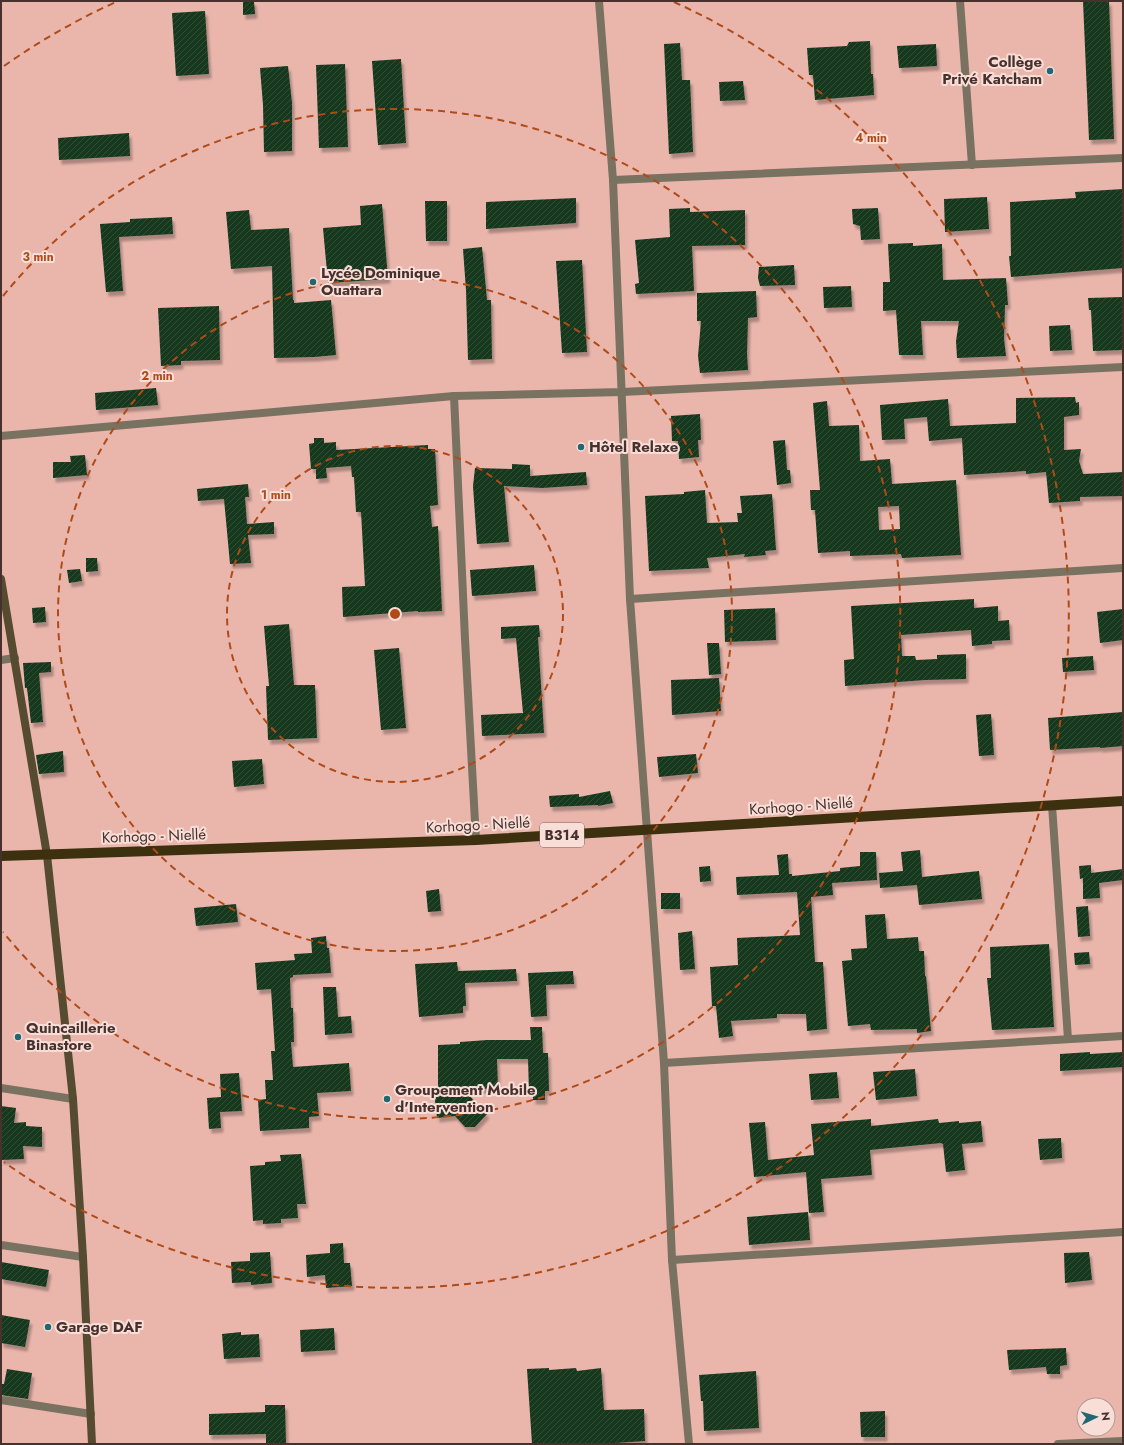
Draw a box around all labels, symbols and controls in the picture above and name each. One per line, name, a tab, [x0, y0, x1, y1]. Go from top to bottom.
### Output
place label: Collège Privé Katcham	[942, 51, 1042, 90]
marker: Collège Privé Katcham	[1045, 66, 1055, 76]
text: 4 min	[855, 129, 887, 147]
text: 3 min	[22, 248, 54, 266]
place label: Lycée Dominique Ouattara	[321, 262, 441, 301]
marker: Lycée Dominique Ouattara	[308, 277, 318, 287]
text: 2 min	[141, 367, 173, 385]
place label: Hôtel Relaxe	[589, 436, 679, 458]
marker: Hôtel Relaxe	[576, 442, 586, 452]
text: 1 min	[261, 486, 291, 504]
centre of rings	[388, 607, 402, 621]
street label: Korhogo - Niellé	[748, 791, 854, 821]
street label: Korhogo - Niellé	[425, 811, 531, 839]
street label: Korhogo - Niellé	[102, 823, 207, 849]
road number: B314	[540, 823, 584, 847]
place label: Quincaillerie Binastore	[26, 1017, 116, 1056]
marker: Quincaillerie Binastore	[13, 1032, 23, 1042]
place label: Groupement Mobile d'Intervention	[395, 1079, 536, 1118]
marker: Groupement Mobile d'Intervention	[382, 1094, 392, 1104]
place label: Garage DAF	[56, 1316, 143, 1338]
marker: Garage DAF	[43, 1322, 53, 1332]
north arrow	[1076, 1397, 1116, 1437]
text: N	[1098, 1411, 1114, 1421]

